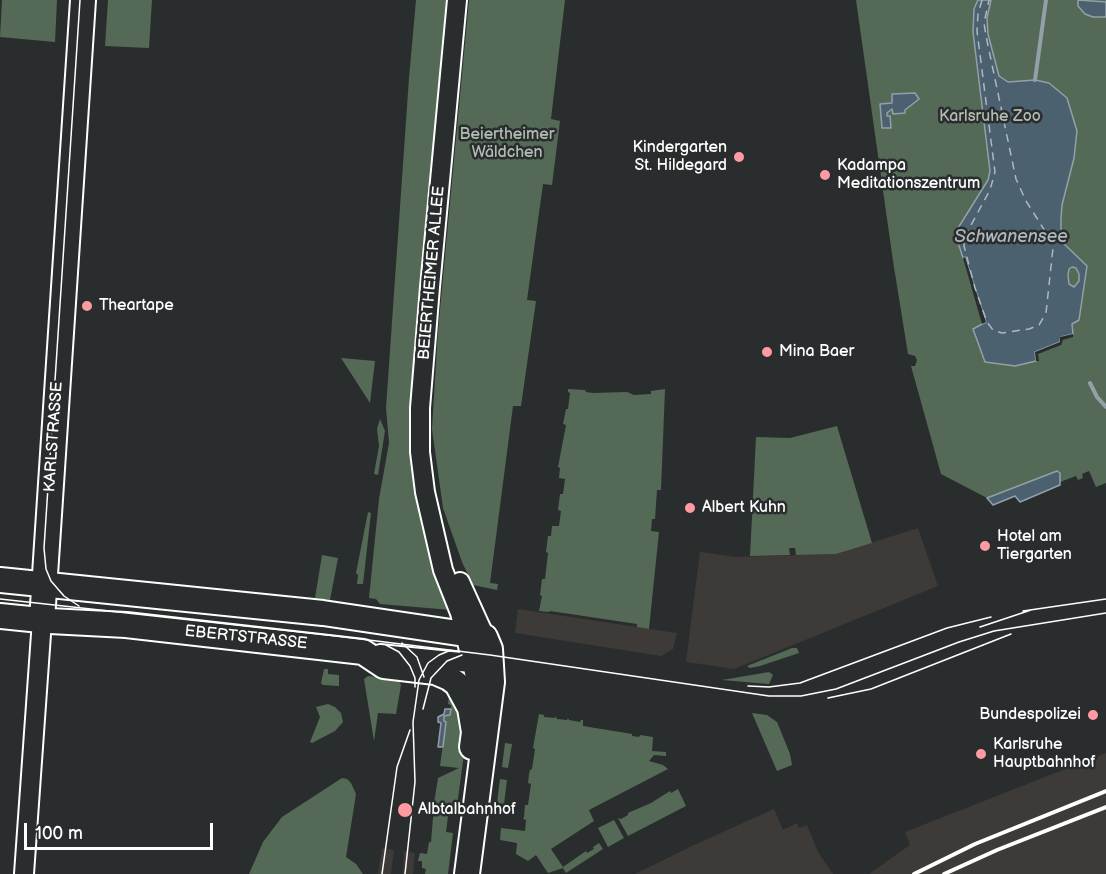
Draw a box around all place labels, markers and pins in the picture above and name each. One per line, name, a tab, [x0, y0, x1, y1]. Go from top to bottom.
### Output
place label: Kindergarten St. Hildegard	[633, 138, 727, 176]
marker: Kindergarten St. Hildegard	[732, 150, 746, 164]
place label: Kadampa Meditationszentrum	[837, 156, 980, 194]
marker: Kadampa Meditationszentrum	[818, 168, 832, 182]
place label: Theartape	[99, 296, 174, 316]
marker: Theartape	[80, 299, 94, 313]
place label: Mina Baer	[779, 342, 854, 362]
marker: Mina Baer	[760, 345, 774, 359]
place label: Albert Kuhn	[702, 498, 786, 518]
marker: Albert Kuhn	[683, 501, 697, 515]
place label: Hotel am Tiergarten	[997, 527, 1072, 565]
marker: Hotel am Tiergarten	[978, 539, 992, 553]
place label: Bundespolizei	[979, 705, 1081, 725]
marker: Bundespolizei	[1086, 708, 1100, 722]
place label: Karlsruhe Hauptbahnhof	[993, 735, 1095, 773]
marker: Karlsruhe Hauptbahnhof	[974, 747, 988, 761]
place label: Albtalbahnhof	[418, 800, 516, 820]
marker: Albtalbahnhof	[396, 801, 414, 819]

